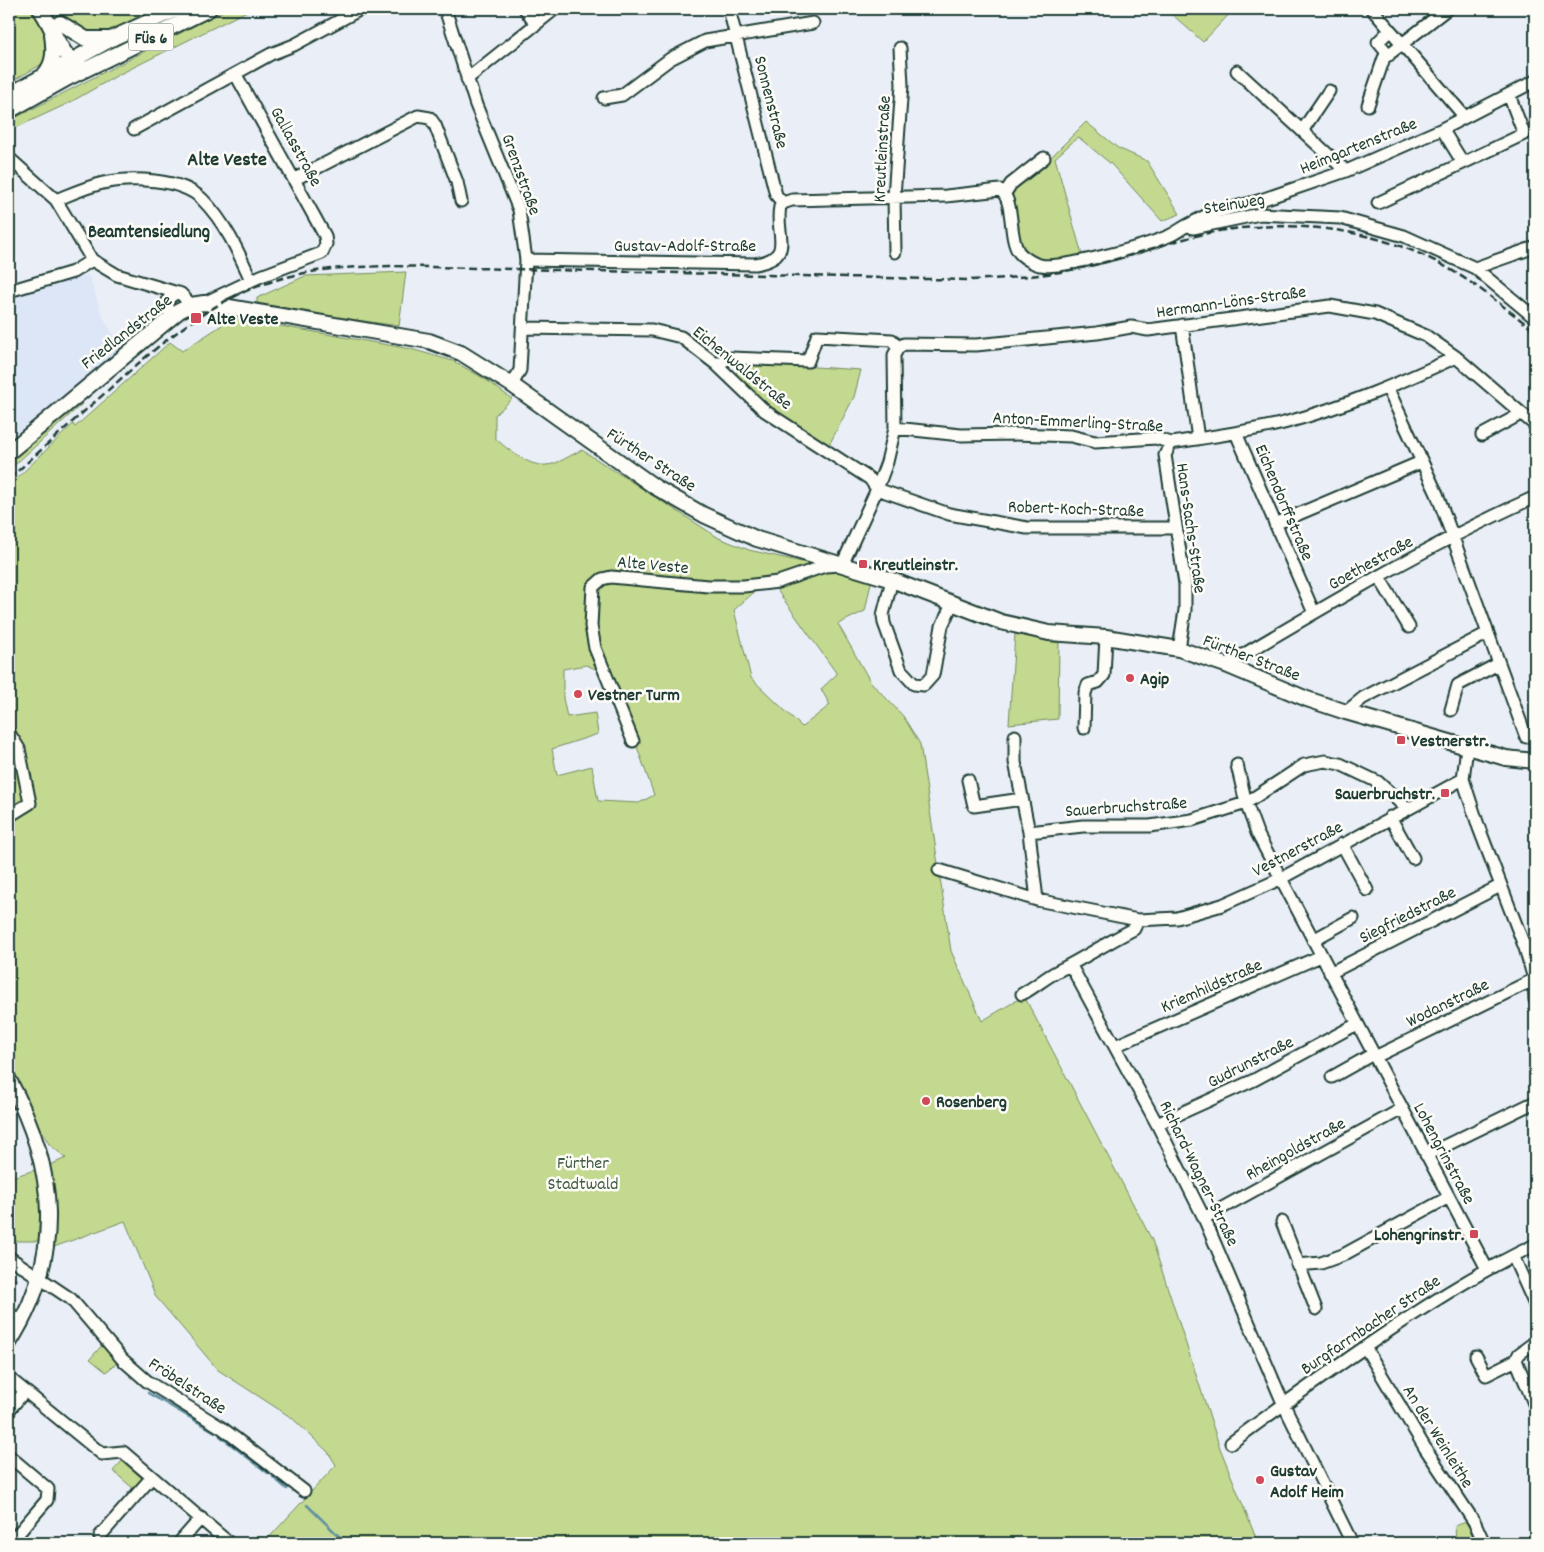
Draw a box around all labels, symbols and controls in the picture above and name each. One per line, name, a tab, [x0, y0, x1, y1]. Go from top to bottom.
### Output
road number: FÜs 6	[128, 24, 174, 51]
street label: Sonnenstraße	[746, 54, 793, 152]
street label: Kreutleinstraße	[868, 95, 899, 203]
street label: Gallasstraße	[263, 103, 327, 192]
street label: Heimgartenstraße	[1297, 112, 1421, 182]
street label: Grenzstraße	[493, 131, 546, 219]
district label: Alte Veste	[187, 147, 267, 175]
street label: Steinweg	[1202, 188, 1267, 223]
district label: Beamtensiedlung	[88, 220, 210, 247]
street label: Gustav-Adolf-Straße	[614, 235, 756, 260]
street label: Hermann-Löns-Straße	[1155, 281, 1308, 326]
street label: Friedlandstraße	[77, 289, 179, 377]
place label: Alte Veste	[207, 308, 279, 333]
marker: Alte Veste	[189, 311, 203, 325]
street label: Eichenwaldstraße	[686, 321, 797, 417]
street label: Anton-Emmerling-Straße	[992, 407, 1164, 440]
street label: Fürther Straße	[601, 423, 700, 499]
street label: Eichendorffstraße	[1247, 441, 1319, 565]
street label: Hans-Sachs-Straße	[1168, 462, 1211, 595]
street label: Robert-Koch-Straße	[1007, 496, 1144, 525]
street label: Goethestraße	[1324, 531, 1418, 598]
street label: Alte Veste	[616, 551, 690, 582]
place label: Kreutleinstr.	[873, 554, 958, 579]
marker: Kreutleinstr.	[857, 558, 869, 570]
street label: Fürther Straße	[1199, 629, 1303, 689]
place label: Agip	[1140, 668, 1169, 693]
marker: Agip	[1124, 672, 1136, 684]
place label: Vestner Turm	[588, 684, 680, 709]
marker: Vestner Turm	[572, 688, 584, 700]
place label: Vestnerstr.	[1411, 730, 1489, 755]
marker: Vestnerstr.	[1395, 734, 1407, 746]
place label: Sauerbruchstr.	[1335, 783, 1435, 808]
marker: Sauerbruchstr.	[1439, 787, 1451, 799]
street label: Sauerbruchstraße	[1064, 792, 1188, 825]
street label: Vestnerstraße	[1248, 816, 1348, 885]
street label: Siegfriedstraße	[1355, 881, 1461, 951]
street label: Kriemhildstraße	[1157, 954, 1267, 1021]
street label: Wodanstraße	[1402, 973, 1494, 1035]
street label: Gudrunstraße	[1204, 1031, 1299, 1096]
place label: Rosenberg	[936, 1091, 1007, 1116]
marker: Rosenberg	[920, 1095, 932, 1107]
street label: Richard-Wagner-Straße	[1152, 1097, 1244, 1251]
street label: Lohengrinstraße	[1406, 1099, 1480, 1209]
street label: Rheingoldstraße	[1242, 1112, 1351, 1188]
park label: Fürther Stadtwald	[548, 1152, 618, 1198]
place label: Lohengrinstr.	[1374, 1224, 1464, 1249]
marker: Lohengrinstr.	[1468, 1228, 1480, 1240]
street label: Burgfarrnbacher Straße	[1296, 1270, 1446, 1382]
street label: Fröbelstraße	[143, 1353, 231, 1422]
street label: An der Weinleithe	[1395, 1381, 1479, 1494]
place label: Gustav Adolf Heim	[1270, 1460, 1344, 1506]
marker: Gustav Adolf Heim	[1254, 1474, 1266, 1486]

